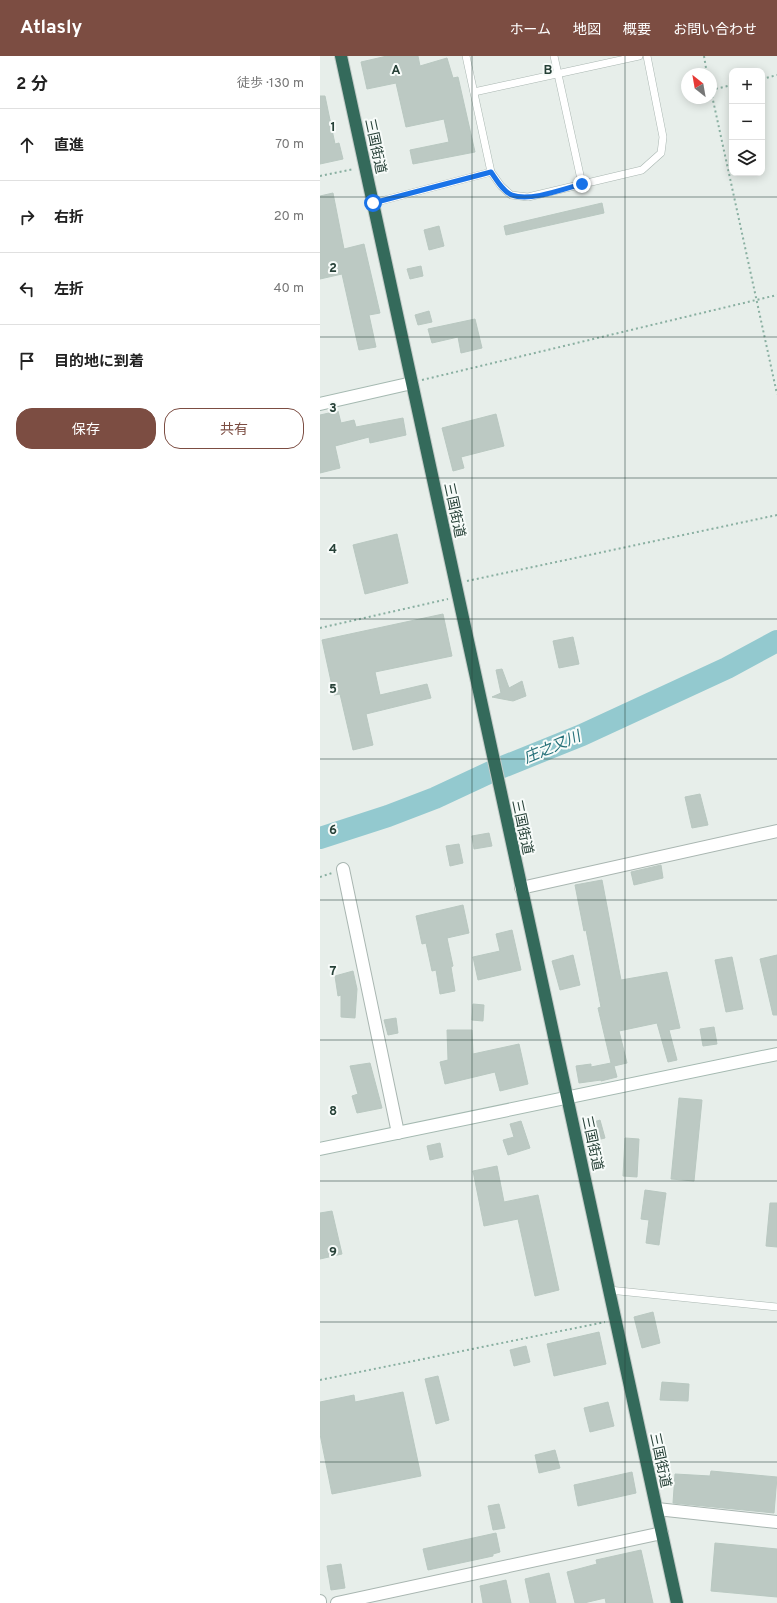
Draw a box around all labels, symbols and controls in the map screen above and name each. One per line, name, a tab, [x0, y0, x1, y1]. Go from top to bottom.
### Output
text: Atlasly	[20, 16, 82, 40]
text: ホーム	[509, 22, 551, 39]
text: 地図	[573, 22, 601, 39]
text: 概要	[623, 22, 651, 39]
text: お問い合わせ	[673, 22, 757, 39]
text: A	[391, 63, 401, 79]
text: B	[544, 63, 553, 79]
north arrow	[681, 68, 717, 104]
map controls	[729, 68, 765, 176]
button: +	[729, 68, 765, 104]
text: 2 分	[16, 74, 48, 96]
text: 徒歩 · 130 m	[237, 76, 304, 92]
button: −	[729, 104, 765, 140]
street label: 三国街道	[360, 117, 389, 175]
text: 1	[330, 120, 336, 136]
icon: ahead	[16, 134, 38, 156]
text: 直進	[54, 137, 84, 156]
text: 70 m	[275, 137, 304, 153]
button: layers	[729, 140, 765, 176]
route end	[573, 175, 591, 193]
route start	[364, 194, 382, 212]
icon: right	[16, 206, 38, 228]
text: 右折	[54, 209, 84, 228]
text: 20 m	[274, 209, 304, 225]
text: 2	[329, 261, 337, 277]
icon: left	[16, 278, 38, 300]
text: 左折	[54, 281, 84, 300]
text: 40 m	[274, 281, 304, 297]
icon: arrive	[16, 350, 38, 372]
text: 目的地に到着	[54, 353, 144, 372]
text: 3	[329, 401, 337, 417]
button: 保存	[16, 408, 156, 449]
button: 共有	[164, 408, 304, 449]
street label: 三国街道	[439, 481, 468, 539]
text: 4	[329, 542, 337, 558]
text: 5	[329, 682, 337, 698]
water label: 庄之又川	[521, 727, 586, 769]
street label: 三国街道	[507, 798, 536, 856]
text: 6	[329, 823, 337, 839]
text: 7	[330, 964, 337, 980]
text: 8	[329, 1104, 337, 1120]
street label: 三国街道	[577, 1114, 606, 1172]
text: 9	[329, 1245, 337, 1261]
street label: 三国街道	[645, 1431, 674, 1489]

